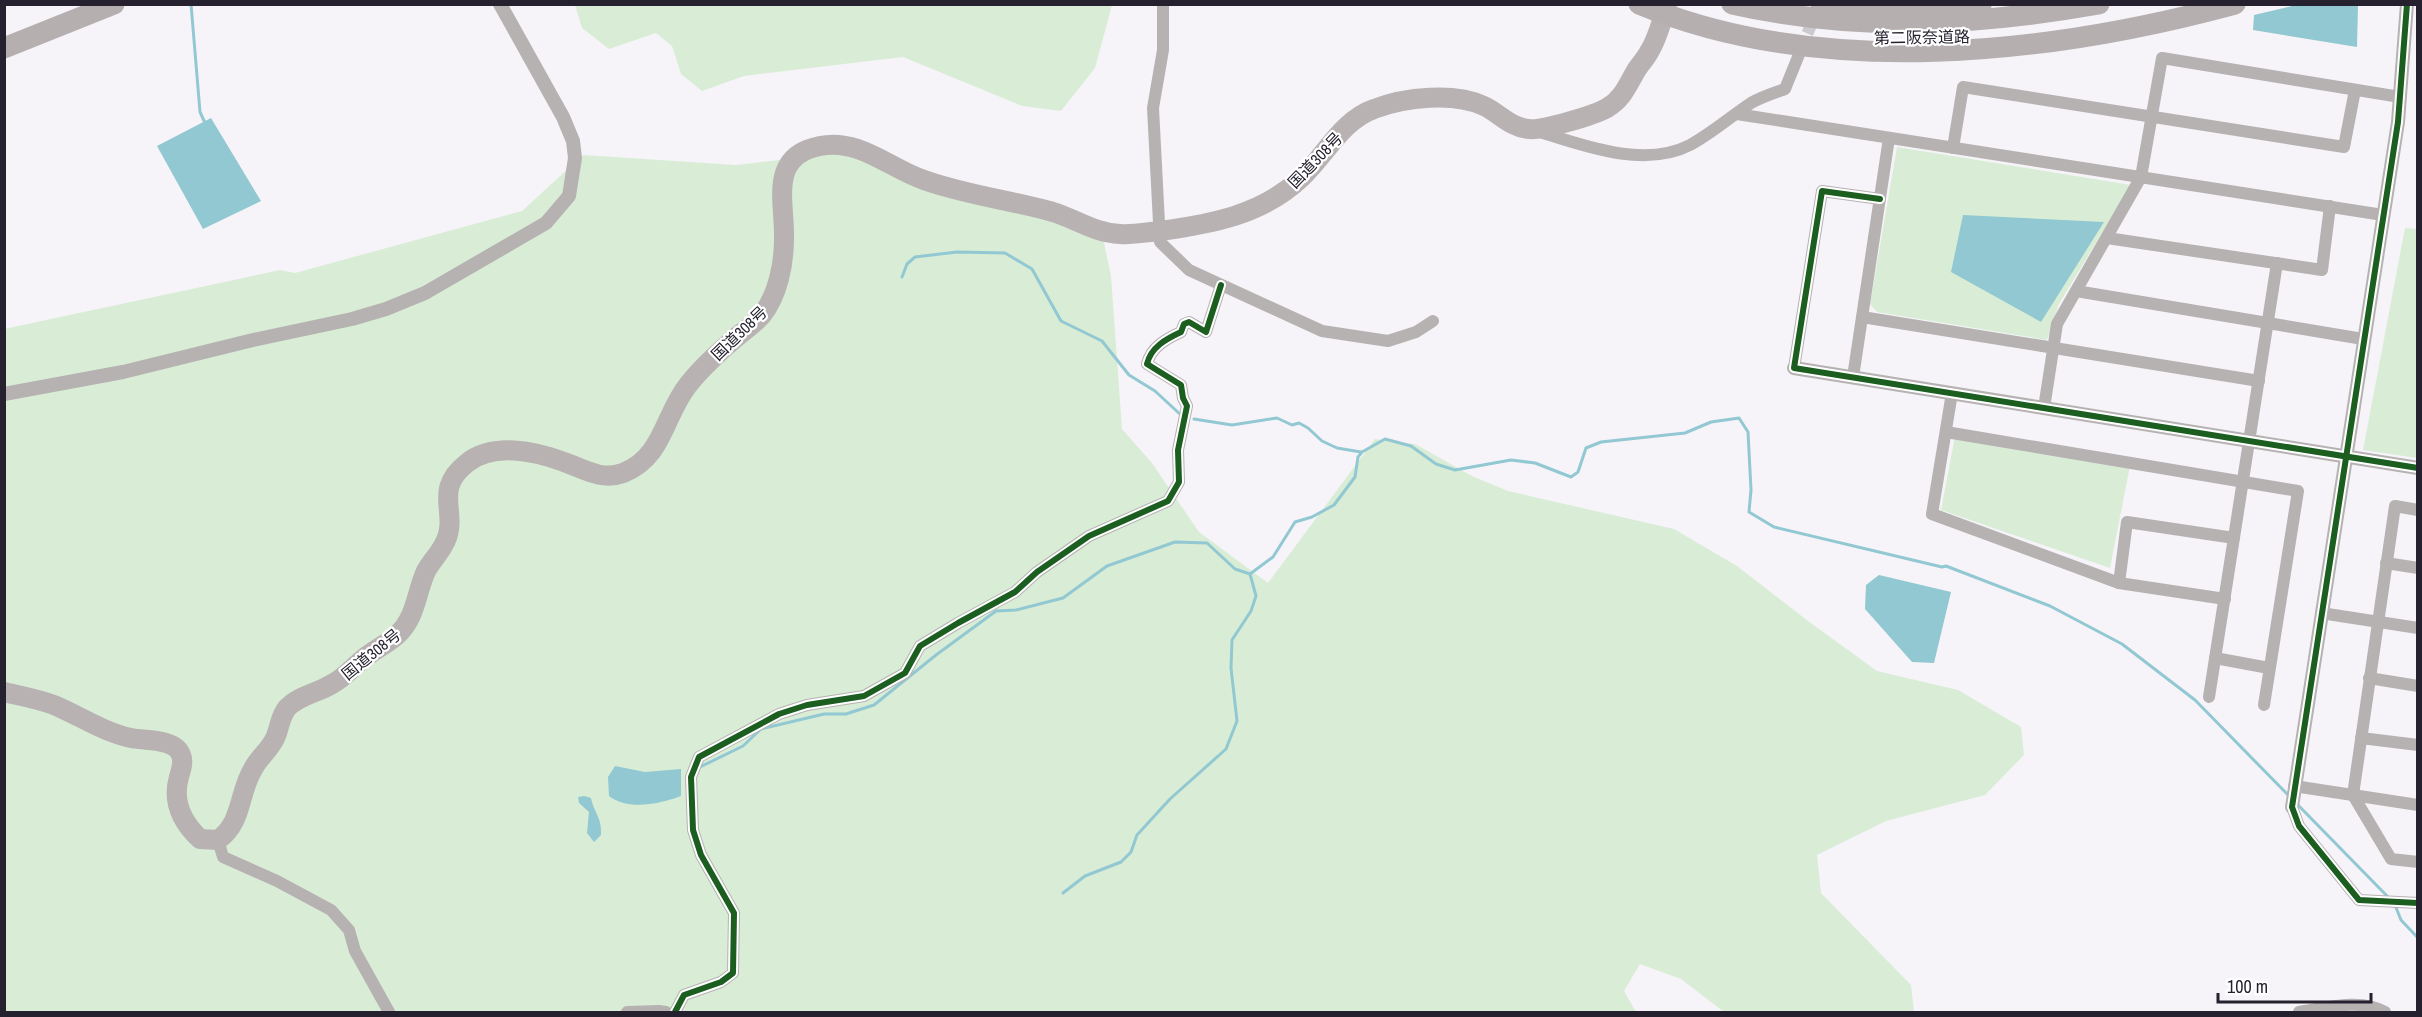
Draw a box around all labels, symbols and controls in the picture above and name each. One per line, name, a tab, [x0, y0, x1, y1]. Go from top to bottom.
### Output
street label: 第二阪奈道路	[1874, 25, 1970, 49]
street label: 国道308号	[1283, 127, 1347, 193]
street label: 国道308号	[706, 301, 772, 365]
street label: 国道308号	[337, 623, 405, 685]
scale bar	[2218, 966, 2371, 1004]
text: 100 m	[2227, 974, 2268, 999]

